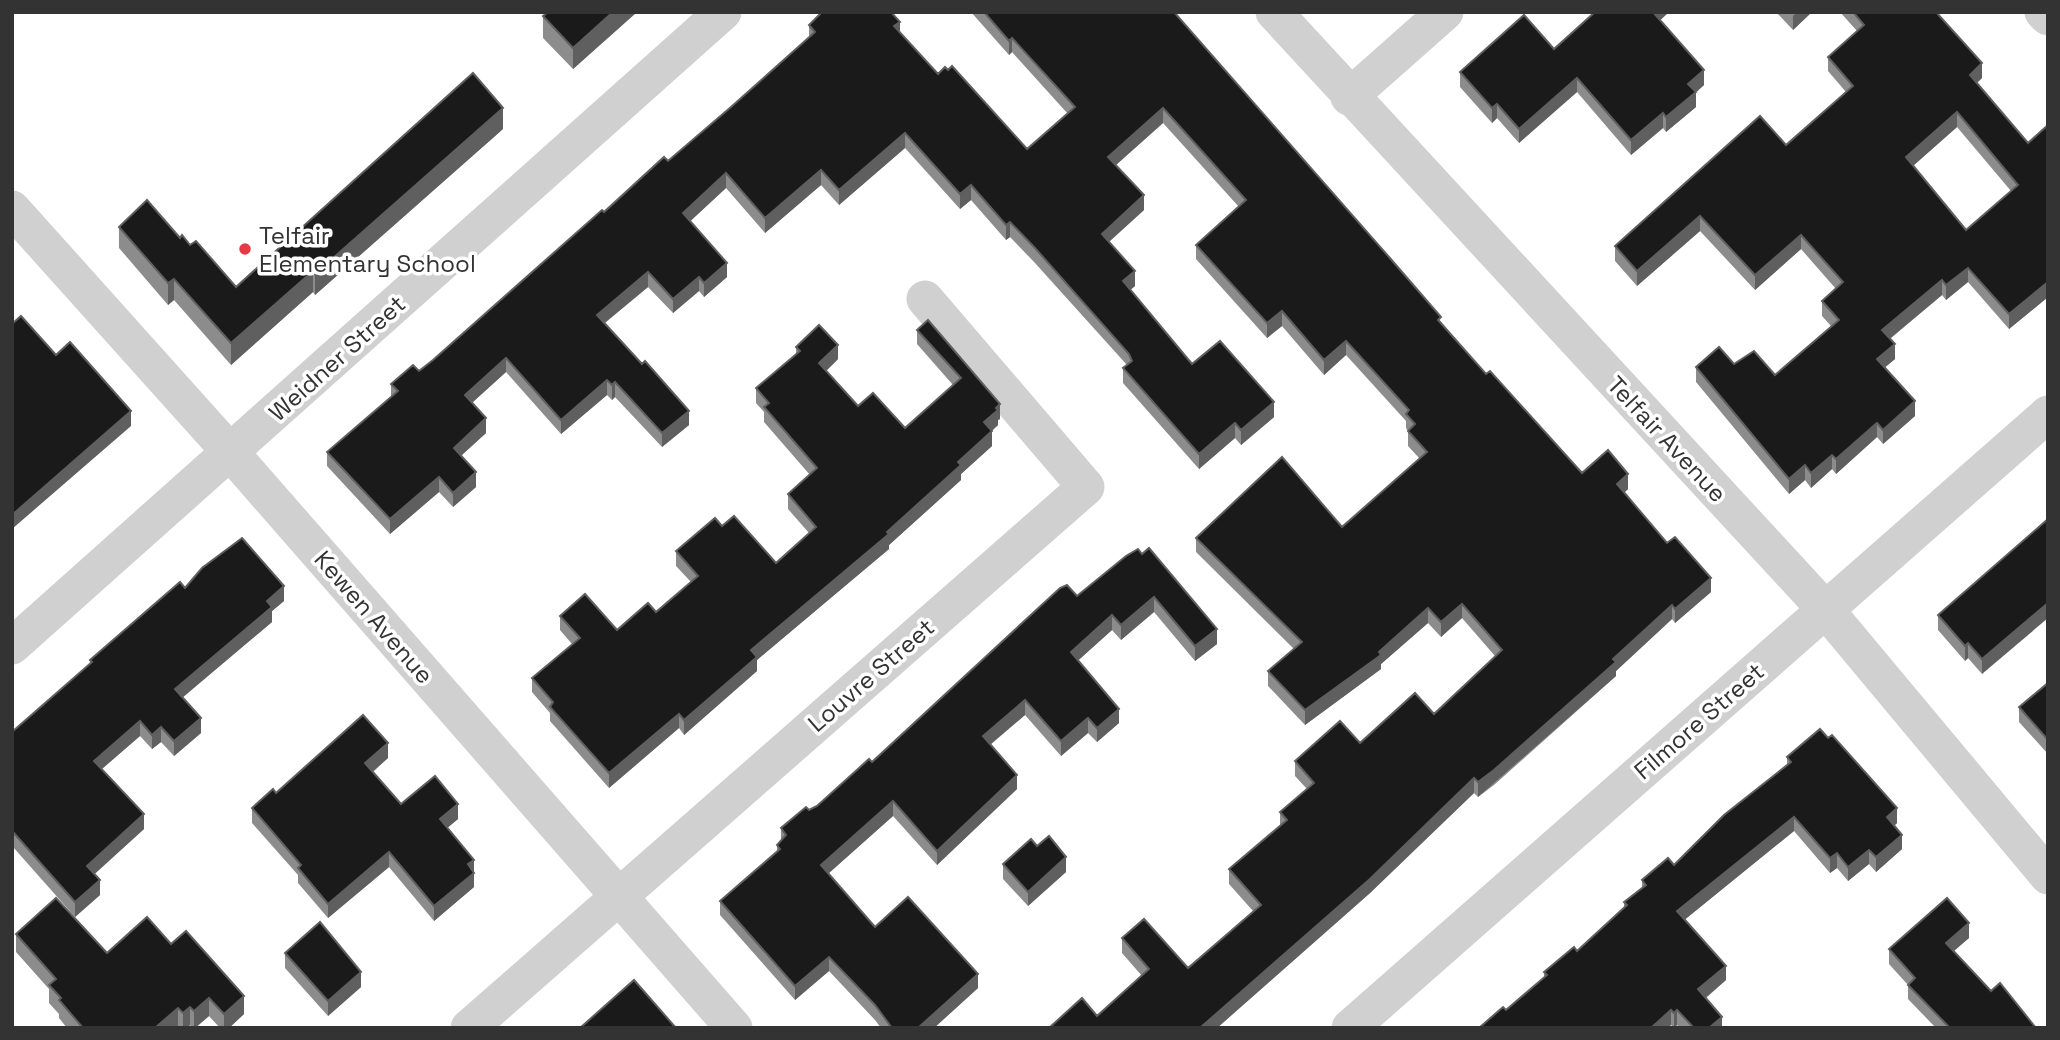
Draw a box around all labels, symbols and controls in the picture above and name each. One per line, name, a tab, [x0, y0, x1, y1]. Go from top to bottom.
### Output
place label: Telfair Elementary School	[259, 220, 476, 279]
marker: Telfair Elementary School	[237, 241, 253, 257]
street label: Weidner Street	[262, 288, 412, 428]
street label: Telfair Avenue	[1601, 369, 1733, 509]
street label: Kewen Avenue	[308, 544, 440, 690]
street label: Louvre Street	[801, 612, 941, 738]
street label: Filmore Street	[1627, 656, 1771, 786]

